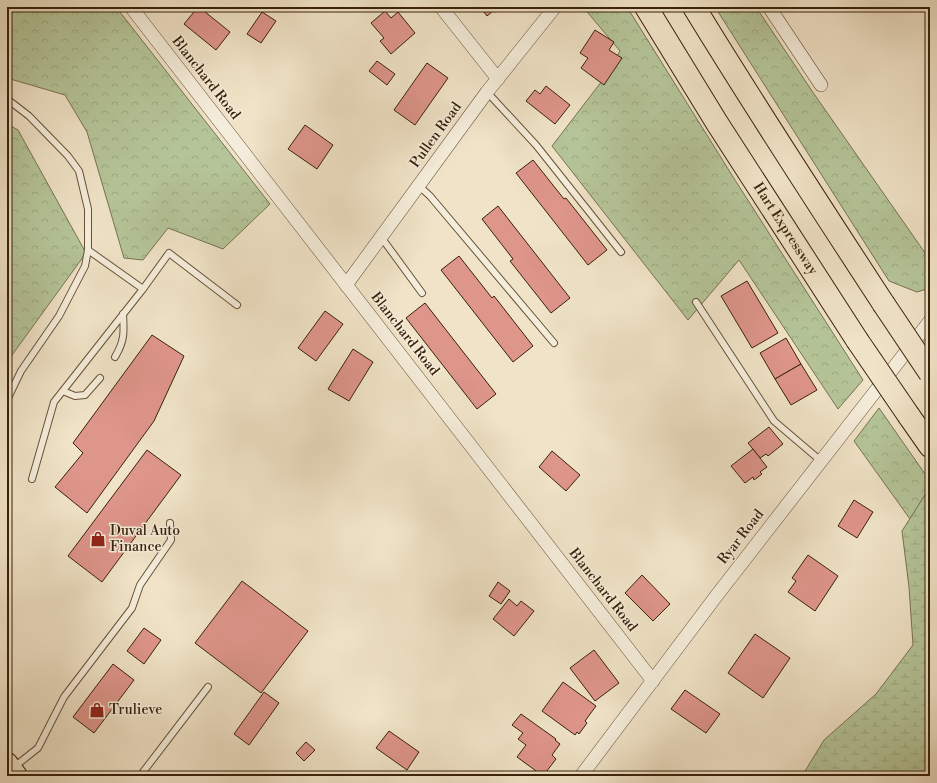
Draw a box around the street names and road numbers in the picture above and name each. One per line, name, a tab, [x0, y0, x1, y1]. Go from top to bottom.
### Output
street label: Blanchard Road	[167, 32, 244, 123]
street label: Pullen Road	[406, 99, 466, 171]
street label: Hart Expressway	[749, 179, 822, 279]
street label: Blanchard Road	[366, 288, 443, 379]
street label: Ryar Road	[714, 506, 768, 568]
street label: Blanchard Road	[564, 544, 641, 635]

